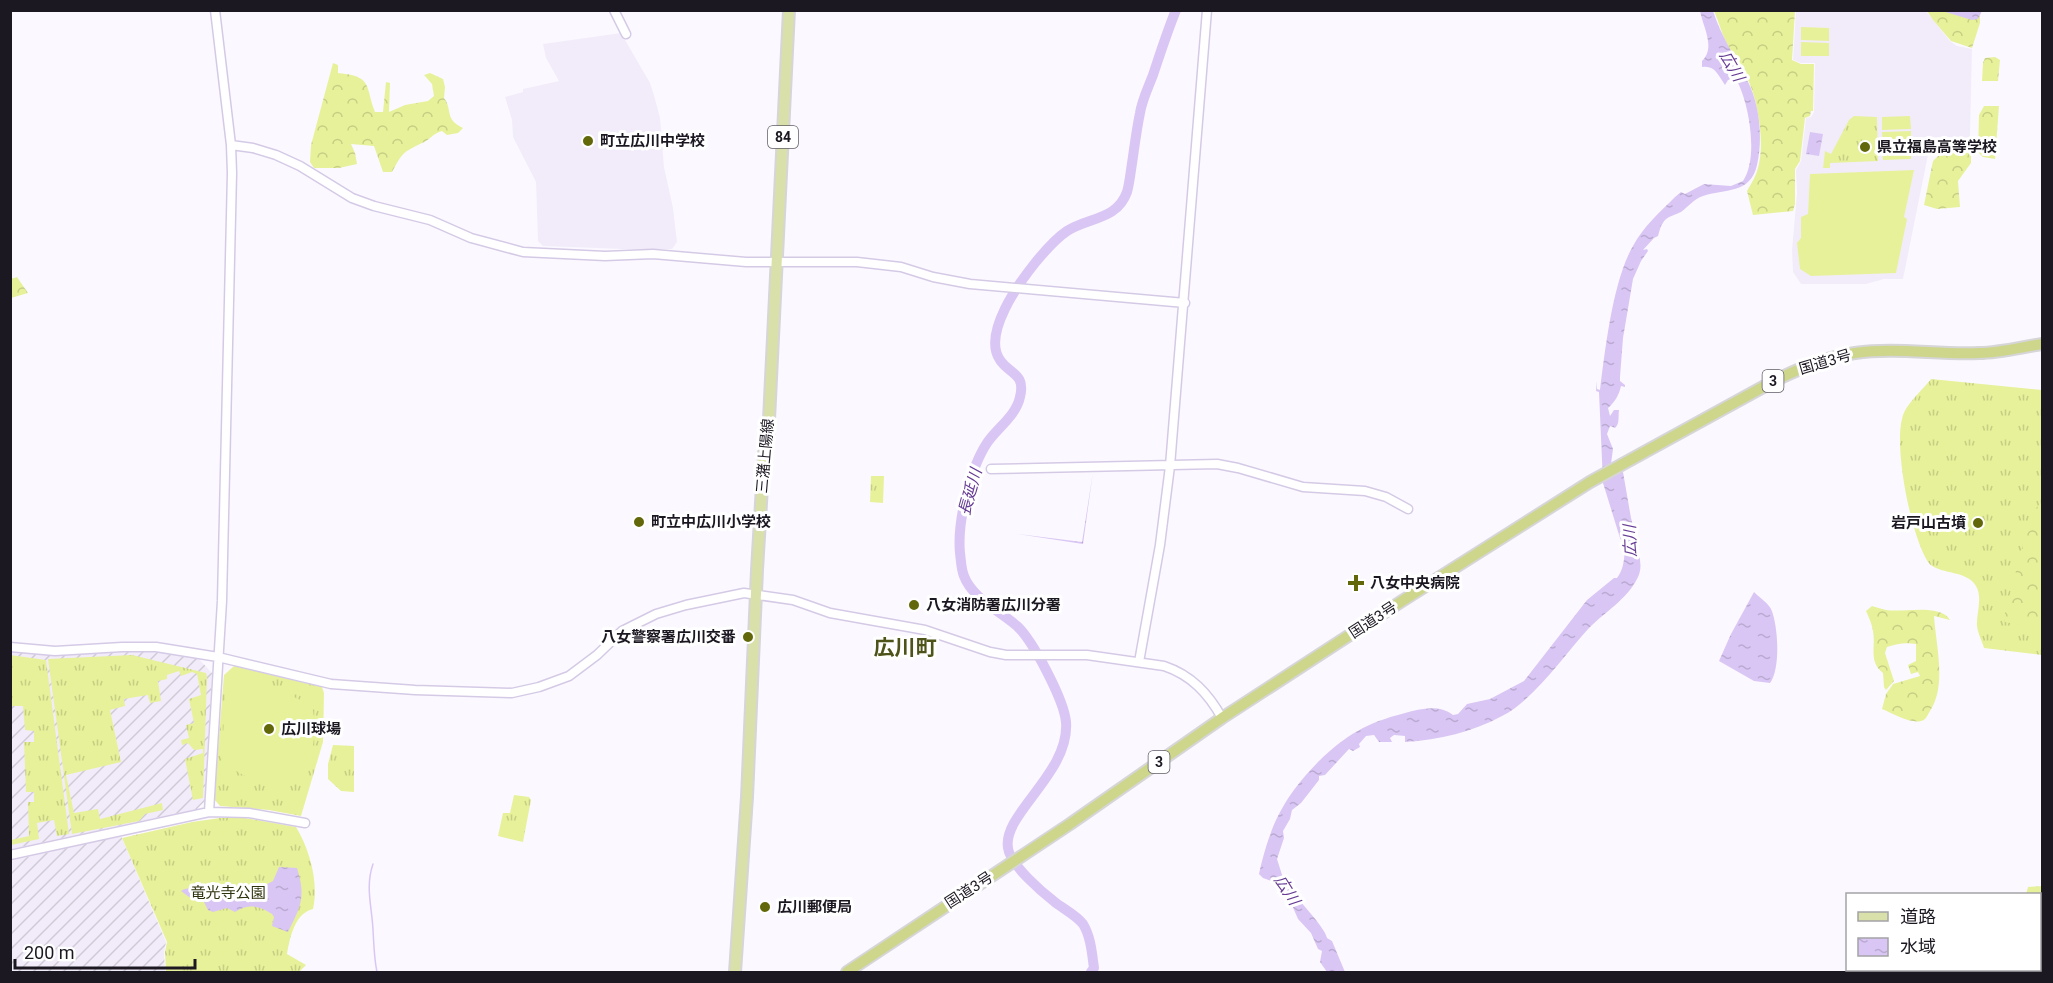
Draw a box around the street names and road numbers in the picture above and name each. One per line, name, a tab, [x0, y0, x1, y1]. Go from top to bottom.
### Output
road number: 84	[768, 126, 798, 148]
street label: 国道3号	[1797, 346, 1853, 378]
road number: 3	[1762, 370, 1784, 392]
street label: 三潴上陽線	[753, 418, 777, 494]
street label: 国道3号	[1346, 598, 1400, 642]
road number: 3	[1148, 751, 1170, 773]
street label: 国道3号	[942, 868, 996, 912]

